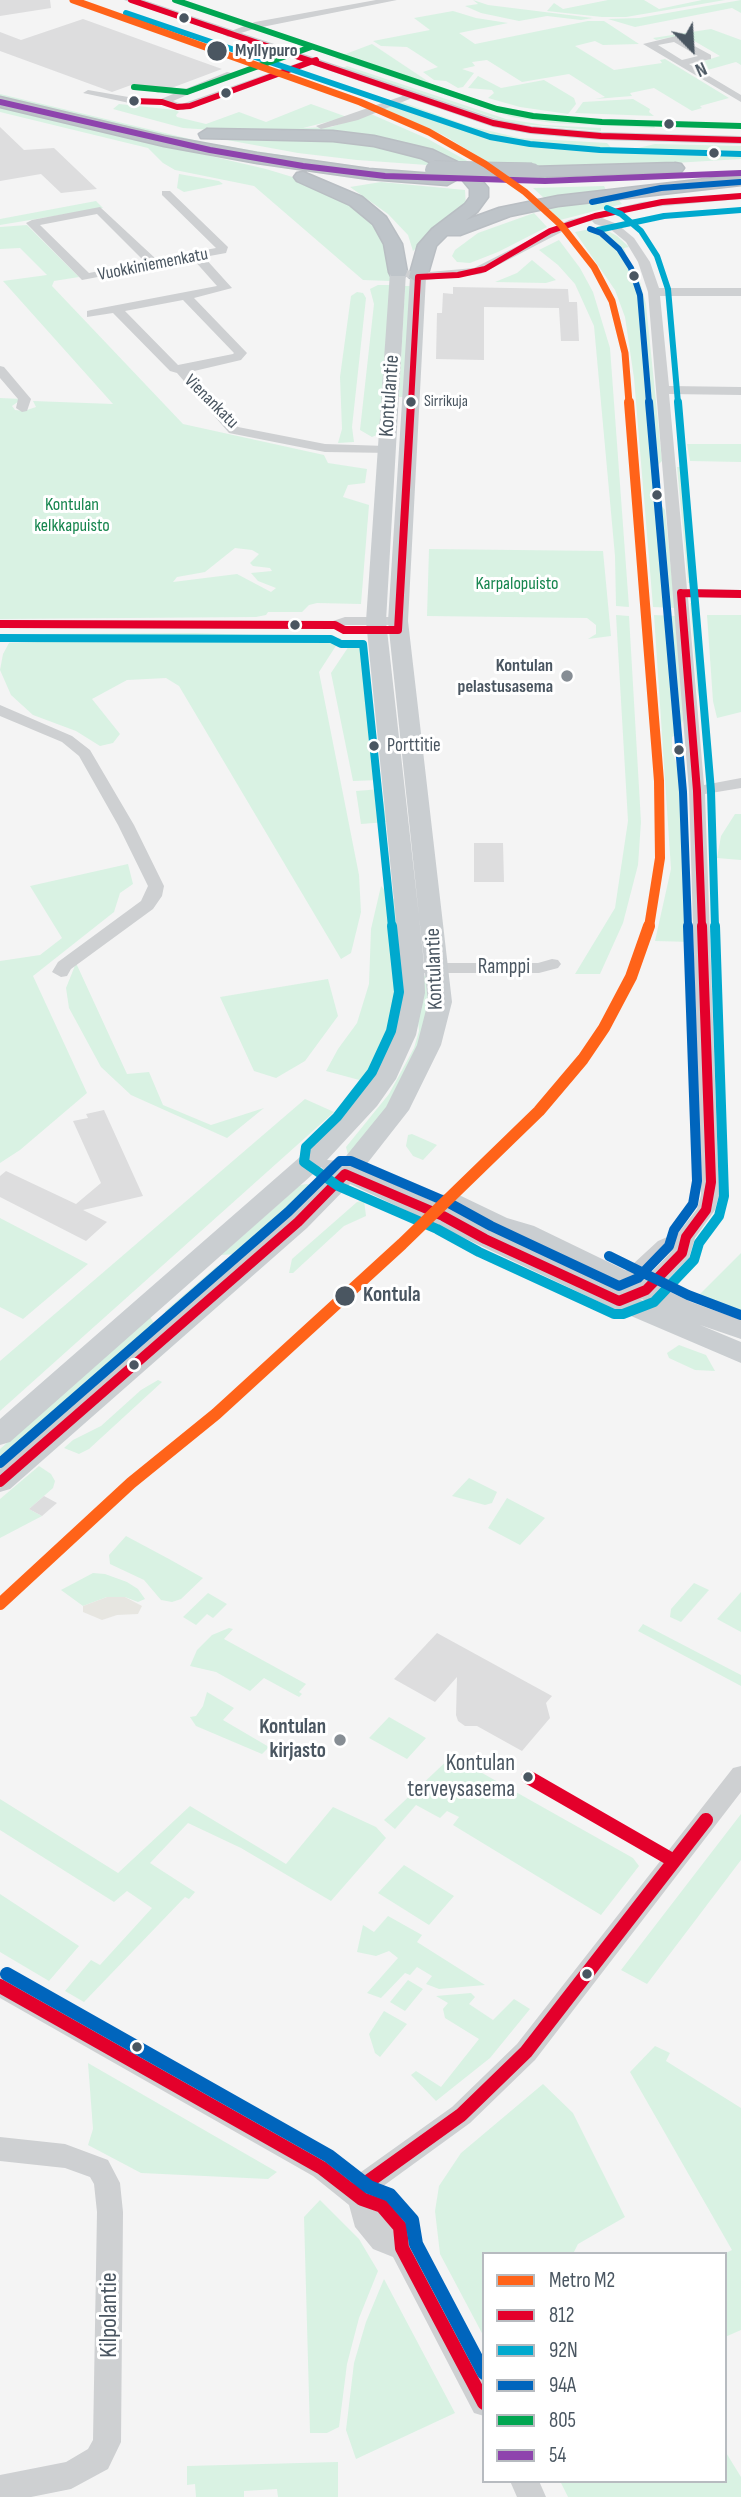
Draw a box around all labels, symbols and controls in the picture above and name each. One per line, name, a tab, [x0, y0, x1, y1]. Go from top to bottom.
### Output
unlabelled marker	[177, 11, 191, 25]
north arrow	[657, 14, 727, 84]
marker: Myllypuro	[205, 39, 229, 63]
place label: Myllypuro	[235, 40, 298, 62]
text: N	[691, 56, 710, 81]
unlabelled marker	[219, 86, 233, 100]
unlabelled marker	[127, 94, 141, 108]
unlabelled marker	[662, 117, 676, 131]
unlabelled marker	[707, 146, 721, 160]
street label: Vuokkiniemenkatu	[96, 244, 210, 286]
unlabelled marker	[627, 269, 641, 283]
street label: Kontulantie	[375, 354, 405, 438]
street label: Vienankatu	[179, 370, 243, 434]
place label: Sirrikuja	[424, 392, 468, 412]
marker: Sirrikuja	[404, 395, 418, 409]
unlabelled marker	[650, 488, 664, 502]
park label: Kontulan kelkkapuisto	[34, 494, 110, 536]
park label: Karpalopuisto	[476, 573, 558, 595]
unlabelled marker	[288, 618, 302, 632]
place label: Kontulan pelastusasema	[458, 655, 553, 698]
marker: Kontulan pelastusasema	[559, 668, 575, 684]
place label: Porttitie	[387, 735, 441, 757]
marker: Porttitie	[367, 739, 381, 753]
unlabelled marker	[672, 743, 686, 757]
street label: Kontulantie	[421, 928, 449, 1010]
street label: Ramppi	[478, 955, 530, 981]
place label: Kontula	[363, 1283, 421, 1309]
marker: Kontula	[333, 1284, 357, 1308]
unlabelled marker	[127, 1358, 141, 1372]
place label: Kontulan kirjasto	[259, 1715, 326, 1765]
marker: Kontulan kirjasto	[332, 1732, 348, 1748]
place label: Kontulan terveysasema	[407, 1750, 515, 1804]
marker: Kontulan terveysasema	[521, 1770, 535, 1784]
unlabelled marker	[580, 1967, 594, 1981]
unlabelled marker	[130, 2040, 144, 2054]
legend	[482, 2252, 727, 2483]
text: Metro M2	[549, 2268, 615, 2293]
street label: Kilpolantie	[96, 2272, 124, 2358]
text: 812	[549, 2303, 574, 2328]
text: 92N	[549, 2338, 578, 2363]
text: 94A	[549, 2373, 576, 2398]
text: 805	[549, 2408, 576, 2433]
text: 54	[549, 2443, 566, 2468]

